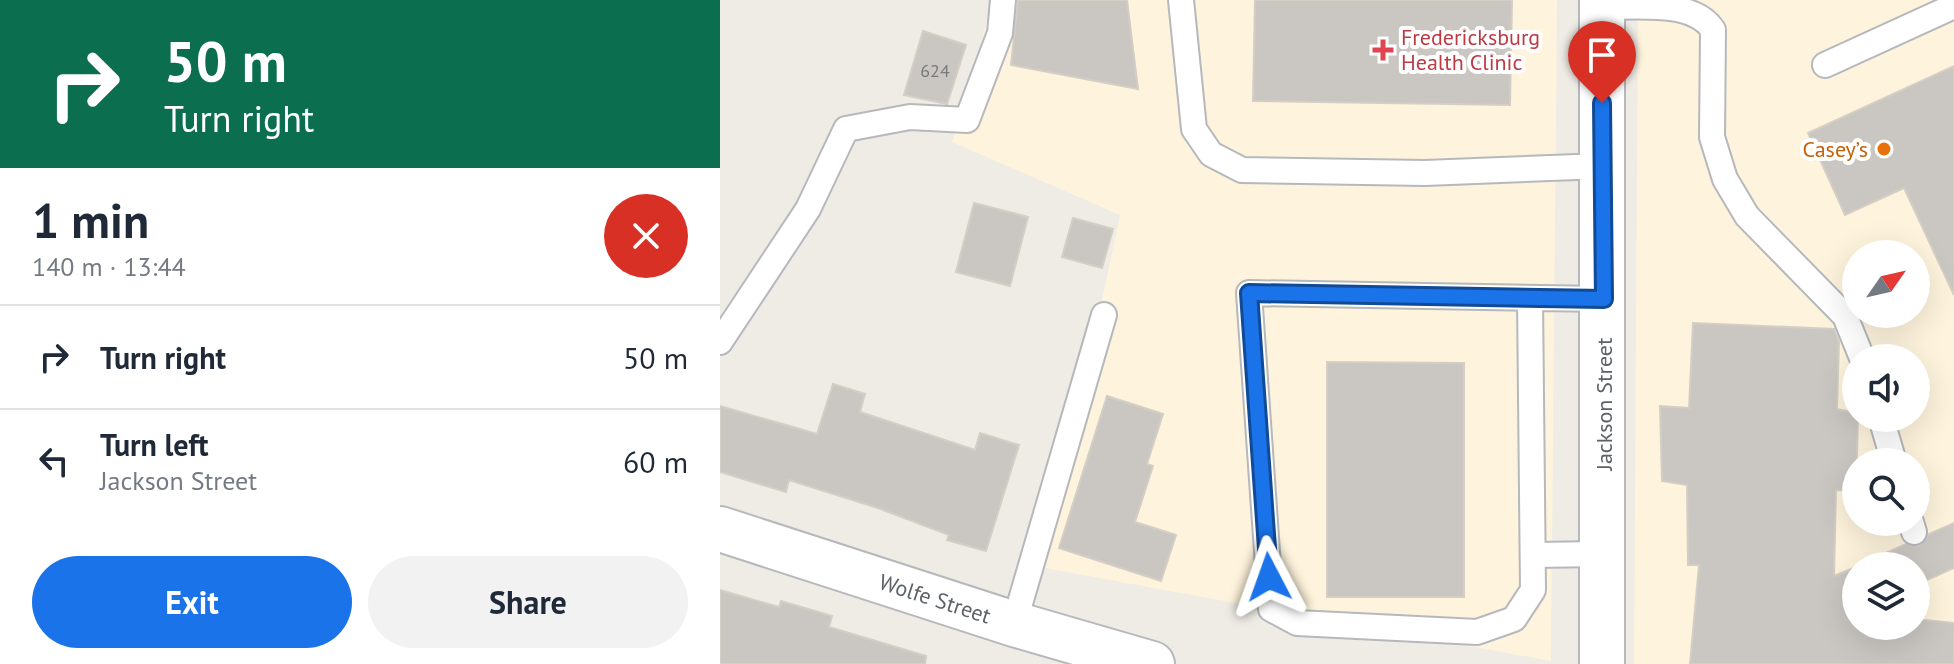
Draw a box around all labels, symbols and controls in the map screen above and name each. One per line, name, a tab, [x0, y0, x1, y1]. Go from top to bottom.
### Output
pin	[1568, 21, 1636, 103]
place label: Fredericksburg Health Clinic	[1401, 23, 1540, 76]
text: 50 m	[164, 25, 287, 97]
icon: right	[32, 32, 136, 136]
icon: arrive	[1580, 33, 1624, 77]
marker: Fredericksburg Health Clinic	[1372, 39, 1394, 61]
house number: 624	[920, 59, 950, 82]
text: Turn right	[164, 95, 314, 142]
place label: Casey’s	[1803, 135, 1868, 163]
marker: Casey’s	[1875, 140, 1893, 158]
text: 1 min	[32, 189, 149, 251]
button: close	[604, 194, 688, 278]
north arrow	[1842, 240, 1930, 328]
map controls	[1842, 240, 1930, 640]
text: 140 m · 13:44	[32, 250, 186, 283]
icon: right	[32, 335, 76, 379]
street label: Jackson Street	[1590, 337, 1618, 471]
text: Turn right	[100, 338, 226, 377]
text: 50 m	[623, 338, 688, 377]
button: sound	[1842, 344, 1930, 432]
text: Turn left	[100, 425, 208, 464]
icon: left	[32, 439, 76, 483]
text: 60 m	[623, 442, 688, 481]
button: search	[1842, 448, 1930, 536]
text: Jackson Street	[100, 464, 257, 497]
position arrow	[1227, 535, 1311, 619]
button: layers	[1842, 552, 1930, 640]
button: Exit	[32, 556, 352, 648]
button: Share	[368, 556, 688, 648]
street label: Wolfe Street	[876, 567, 995, 630]

